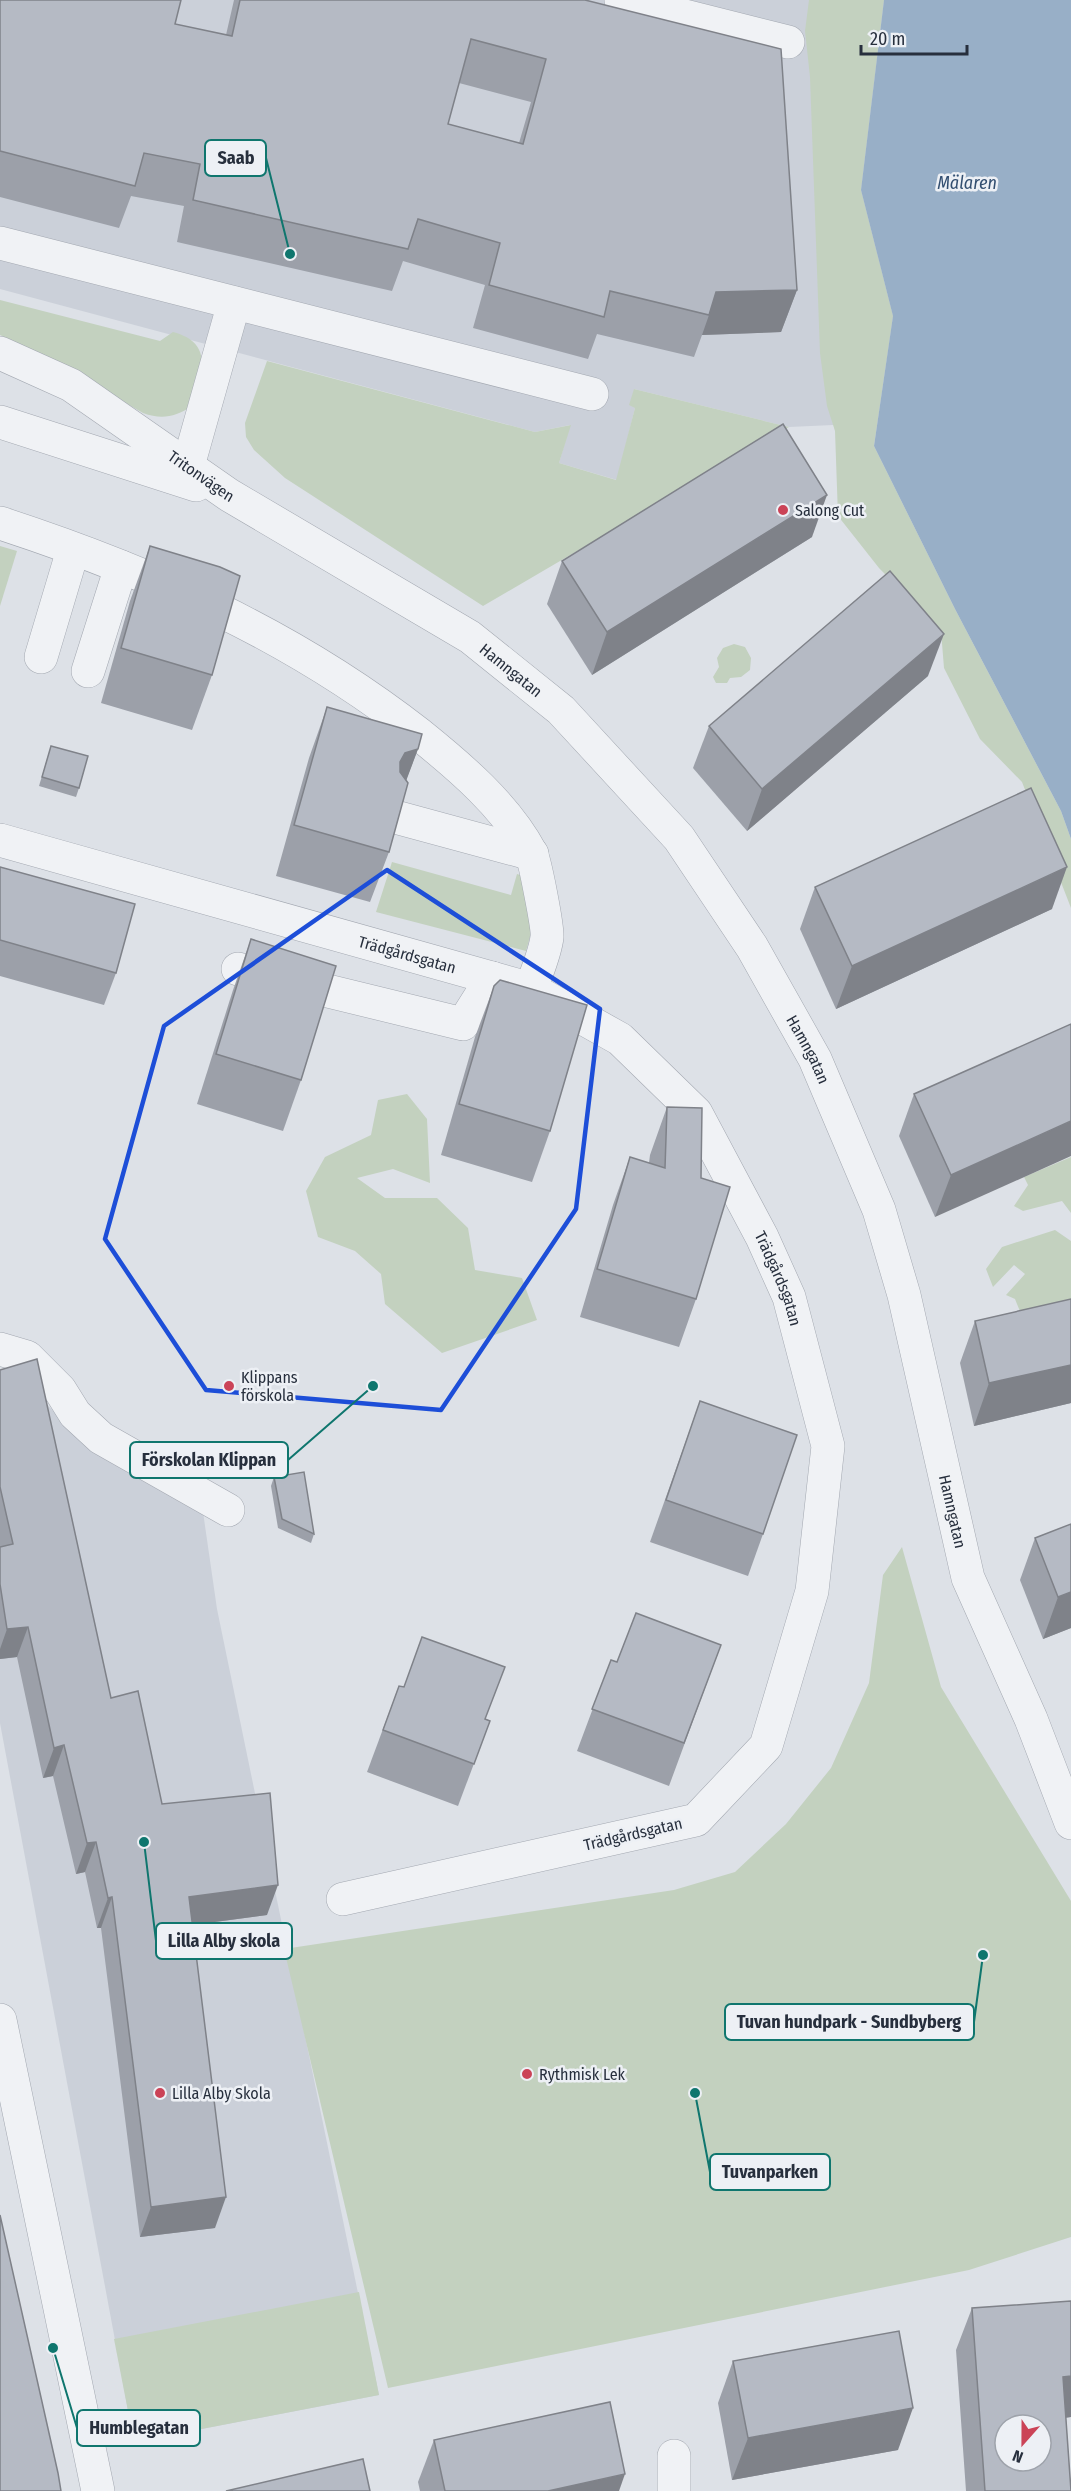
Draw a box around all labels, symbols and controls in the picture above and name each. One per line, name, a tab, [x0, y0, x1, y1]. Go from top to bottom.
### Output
scale bar	[861, 18, 968, 56]
text: 20 m	[870, 28, 905, 50]
callout: Saab	[205, 140, 266, 176]
text: Saab	[218, 147, 255, 169]
water label: Mälaren	[937, 172, 997, 194]
street label: Tritonvägen	[165, 446, 238, 506]
place label: Salong Cut	[795, 501, 865, 520]
marker: Salong Cut	[776, 503, 790, 517]
street label: Hamngatan	[476, 639, 546, 701]
street label: Trädgårdsgatan	[356, 932, 458, 977]
street label: Hamngatan	[783, 1012, 834, 1086]
street label: Trädgårdsgatan	[751, 1228, 806, 1328]
place label: Klippans förskola	[241, 1368, 298, 1405]
marker: Klippans förskola	[222, 1379, 236, 1393]
callout: Förskolan Klippan	[130, 1442, 288, 1478]
text: Förskolan Klippan	[142, 1449, 276, 1471]
street label: Hamngatan	[935, 1473, 970, 1550]
street label: Trädgårdsgatan	[582, 1813, 684, 1855]
callout: Lilla Alby skola	[156, 1923, 292, 1959]
text: Lilla Alby skola	[168, 1930, 280, 1952]
callout: Tuvan hundpark - Sundbyberg	[725, 2004, 974, 2040]
text: Tuvan hundpark - Sundbyberg	[737, 2011, 961, 2033]
place label: Rythmisk Lek	[539, 2065, 626, 2084]
marker: Rythmisk Lek	[520, 2067, 534, 2081]
place label: Lilla Alby Skola	[172, 2084, 271, 2103]
marker: Lilla Alby Skola	[153, 2086, 167, 2100]
callout: Tuvanparken	[710, 2154, 830, 2190]
text: Tuvanparken	[722, 2161, 818, 2183]
callout: Humblegatan	[77, 2410, 200, 2446]
north arrow	[993, 2413, 1053, 2473]
text: Humblegatan	[89, 2417, 189, 2439]
text: N	[1010, 2446, 1026, 2467]

